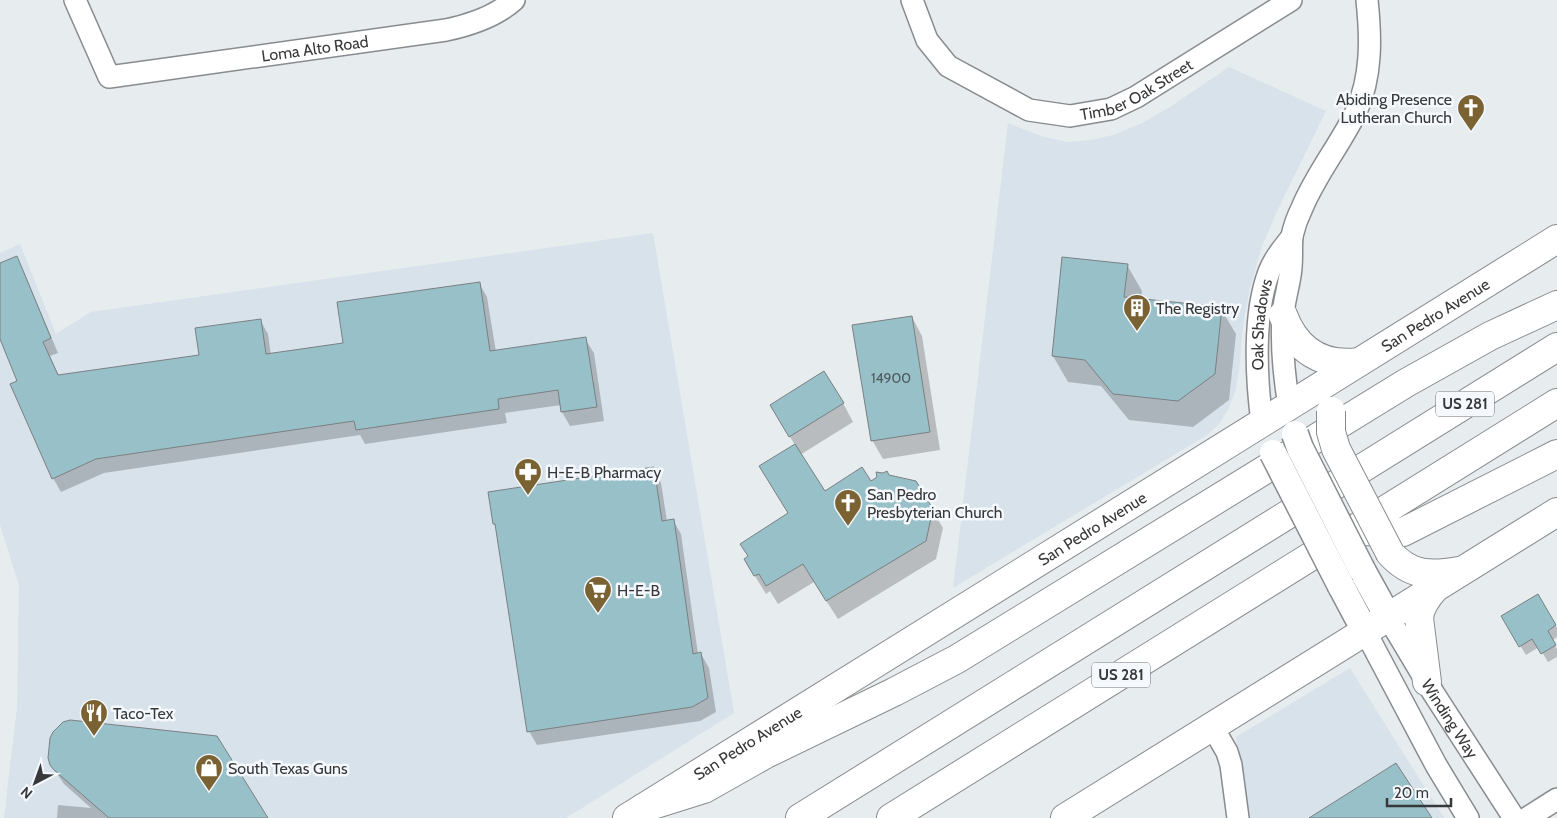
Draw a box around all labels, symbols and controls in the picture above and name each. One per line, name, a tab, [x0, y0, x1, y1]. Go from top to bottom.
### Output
street label: Loma Alto Road	[260, 32, 370, 66]
street label: Timber Oak Street	[1079, 55, 1197, 124]
place label: Abiding Presence Lutheran Church	[1336, 90, 1452, 127]
church icon: Abiding Presence Lutheran Church	[1456, 93, 1486, 132]
street label: San Pedro Avenue	[1378, 275, 1493, 356]
street label: Oak Shadows	[1248, 276, 1276, 371]
building icon: The Registry	[1122, 293, 1152, 332]
place label: The Registry	[1156, 299, 1239, 318]
house number: 14900	[871, 369, 911, 387]
road number: US 281	[1436, 392, 1494, 416]
pharmacy icon: H-E-B Pharmacy	[513, 457, 543, 496]
place label: H-E-B Pharmacy	[547, 463, 661, 482]
place label: San Pedro Presbyterian Church	[867, 485, 1002, 522]
church icon: San Pedro Presbyterian Church	[833, 488, 863, 527]
street label: San Pedro Avenue	[1035, 488, 1150, 570]
supermarket icon: H-E-B	[583, 575, 613, 614]
place label: H-E-B	[617, 581, 661, 600]
road number: US 281	[1092, 662, 1150, 688]
street label: Winding Way	[1417, 676, 1482, 762]
restaurant icon: Taco-Tex	[79, 698, 109, 737]
street label: San Pedro Avenue	[690, 703, 805, 784]
place label: Taco-Tex	[113, 704, 174, 723]
shop icon: South Texas Guns	[194, 753, 224, 792]
north arrow	[10, 758, 60, 808]
place label: South Texas Guns	[228, 759, 348, 778]
scale bar	[1387, 776, 1451, 808]
text: N	[17, 783, 36, 803]
text: 20 m	[1394, 784, 1429, 802]

